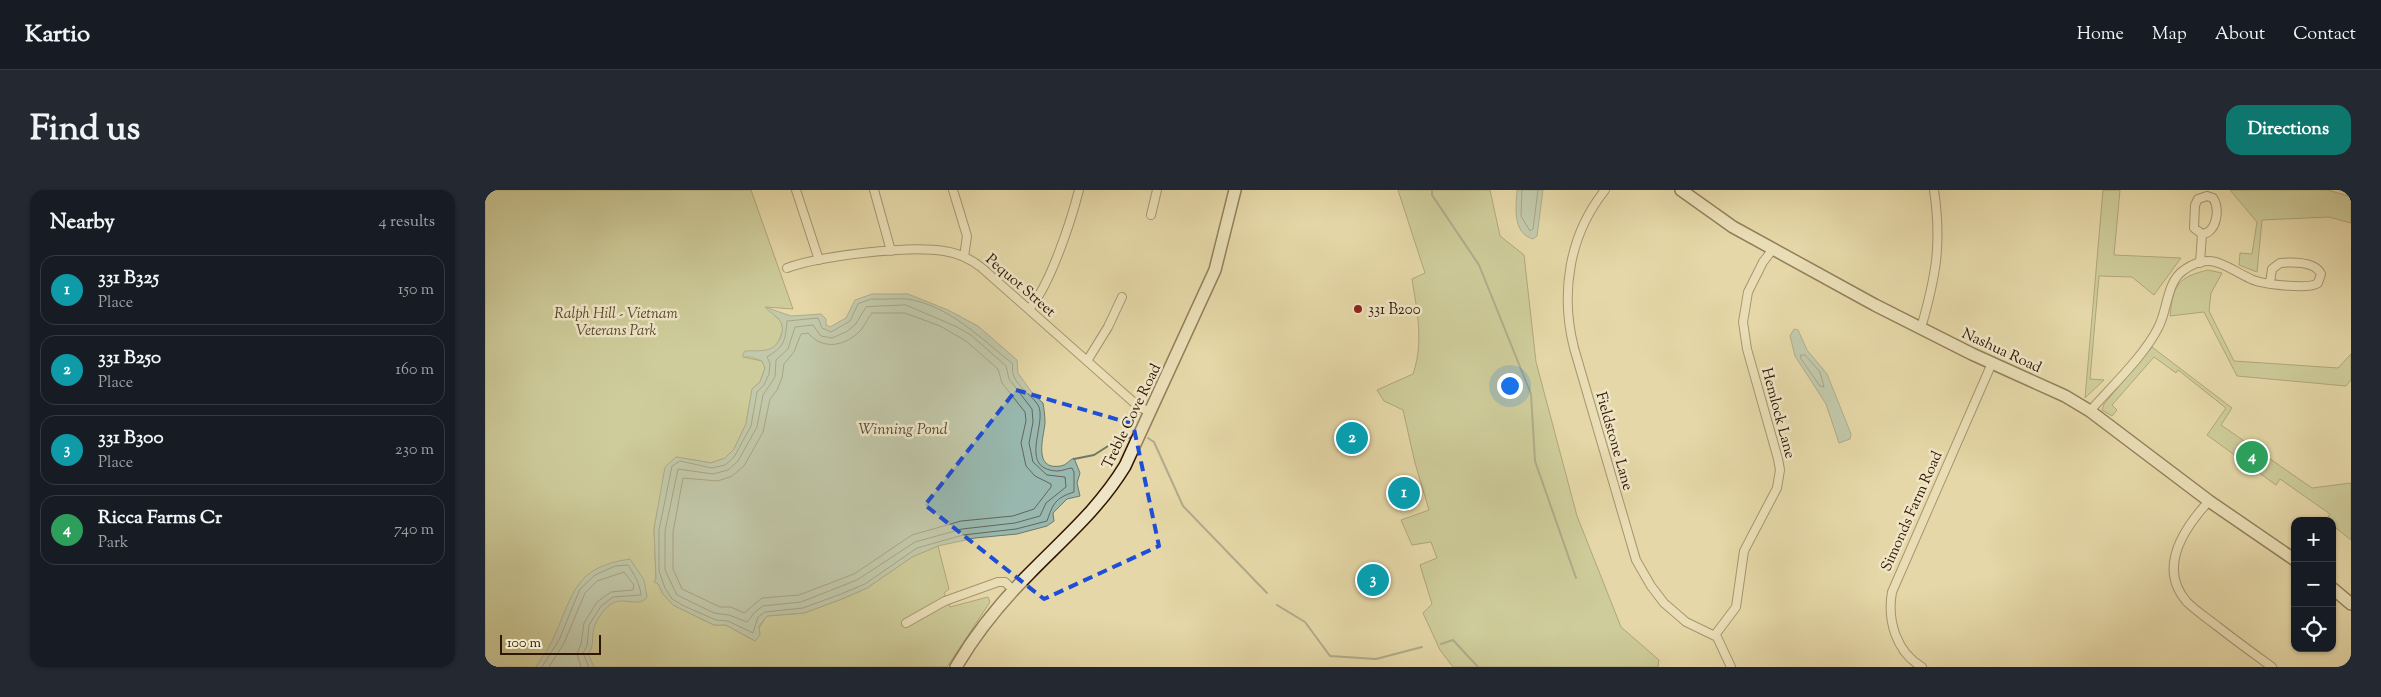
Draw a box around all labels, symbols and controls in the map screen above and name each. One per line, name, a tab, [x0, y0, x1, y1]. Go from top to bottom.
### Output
text: Kartio	[25, 18, 90, 52]
text: Home	[2077, 22, 2124, 48]
text: Map	[2152, 22, 2187, 48]
text: About	[2215, 22, 2265, 48]
text: Contact	[2293, 22, 2356, 48]
text: Find us	[30, 105, 140, 156]
button: Directions	[2226, 105, 2351, 155]
text: Nearby	[50, 208, 115, 238]
text: 4 results	[379, 211, 435, 234]
street label: Pequot Street	[980, 250, 1060, 323]
text: 331 B325	[98, 265, 159, 292]
text: 1	[64, 279, 70, 302]
text: 150 m	[398, 279, 434, 302]
text: Place	[98, 292, 133, 315]
place label: 331 B200	[1368, 300, 1421, 321]
marker: 331 B200	[1352, 303, 1364, 315]
park label: Ralph Hill - Vietnam Veterans Park	[554, 304, 678, 342]
street label: Nashua Road	[1958, 324, 2045, 379]
text: 331 B250	[98, 345, 161, 372]
text: 2	[63, 359, 71, 382]
text: 160 m	[396, 359, 434, 382]
street label: Treble Cove Road	[1098, 360, 1167, 473]
street label: Hemlock Lane	[1755, 366, 1800, 461]
text: Place	[98, 372, 133, 395]
your location	[1497, 373, 1523, 399]
street label: Fieldstone Lane	[1589, 390, 1638, 493]
water label: Winning Pond	[858, 419, 948, 442]
pin: 2	[1336, 419, 1368, 457]
text: 331 B300	[98, 425, 163, 452]
pin: 4	[2236, 438, 2268, 476]
text: 3	[64, 439, 70, 462]
text: 230 m	[395, 439, 434, 462]
street label: Simonds Farm Road	[1876, 448, 1949, 575]
text: Place	[98, 452, 133, 475]
pin: 1	[1388, 474, 1420, 512]
text: Ricca Farms Cr	[98, 505, 222, 532]
map controls	[2291, 517, 2336, 652]
button: +	[2291, 517, 2336, 562]
text: 4	[63, 519, 71, 542]
text: 740 m	[394, 519, 434, 542]
text: Park	[98, 532, 129, 555]
pin: 3	[1357, 561, 1389, 599]
button: −	[2291, 562, 2336, 607]
button: locate	[2291, 607, 2336, 652]
scale bar	[500, 632, 601, 655]
text: 100 m	[507, 634, 541, 654]

